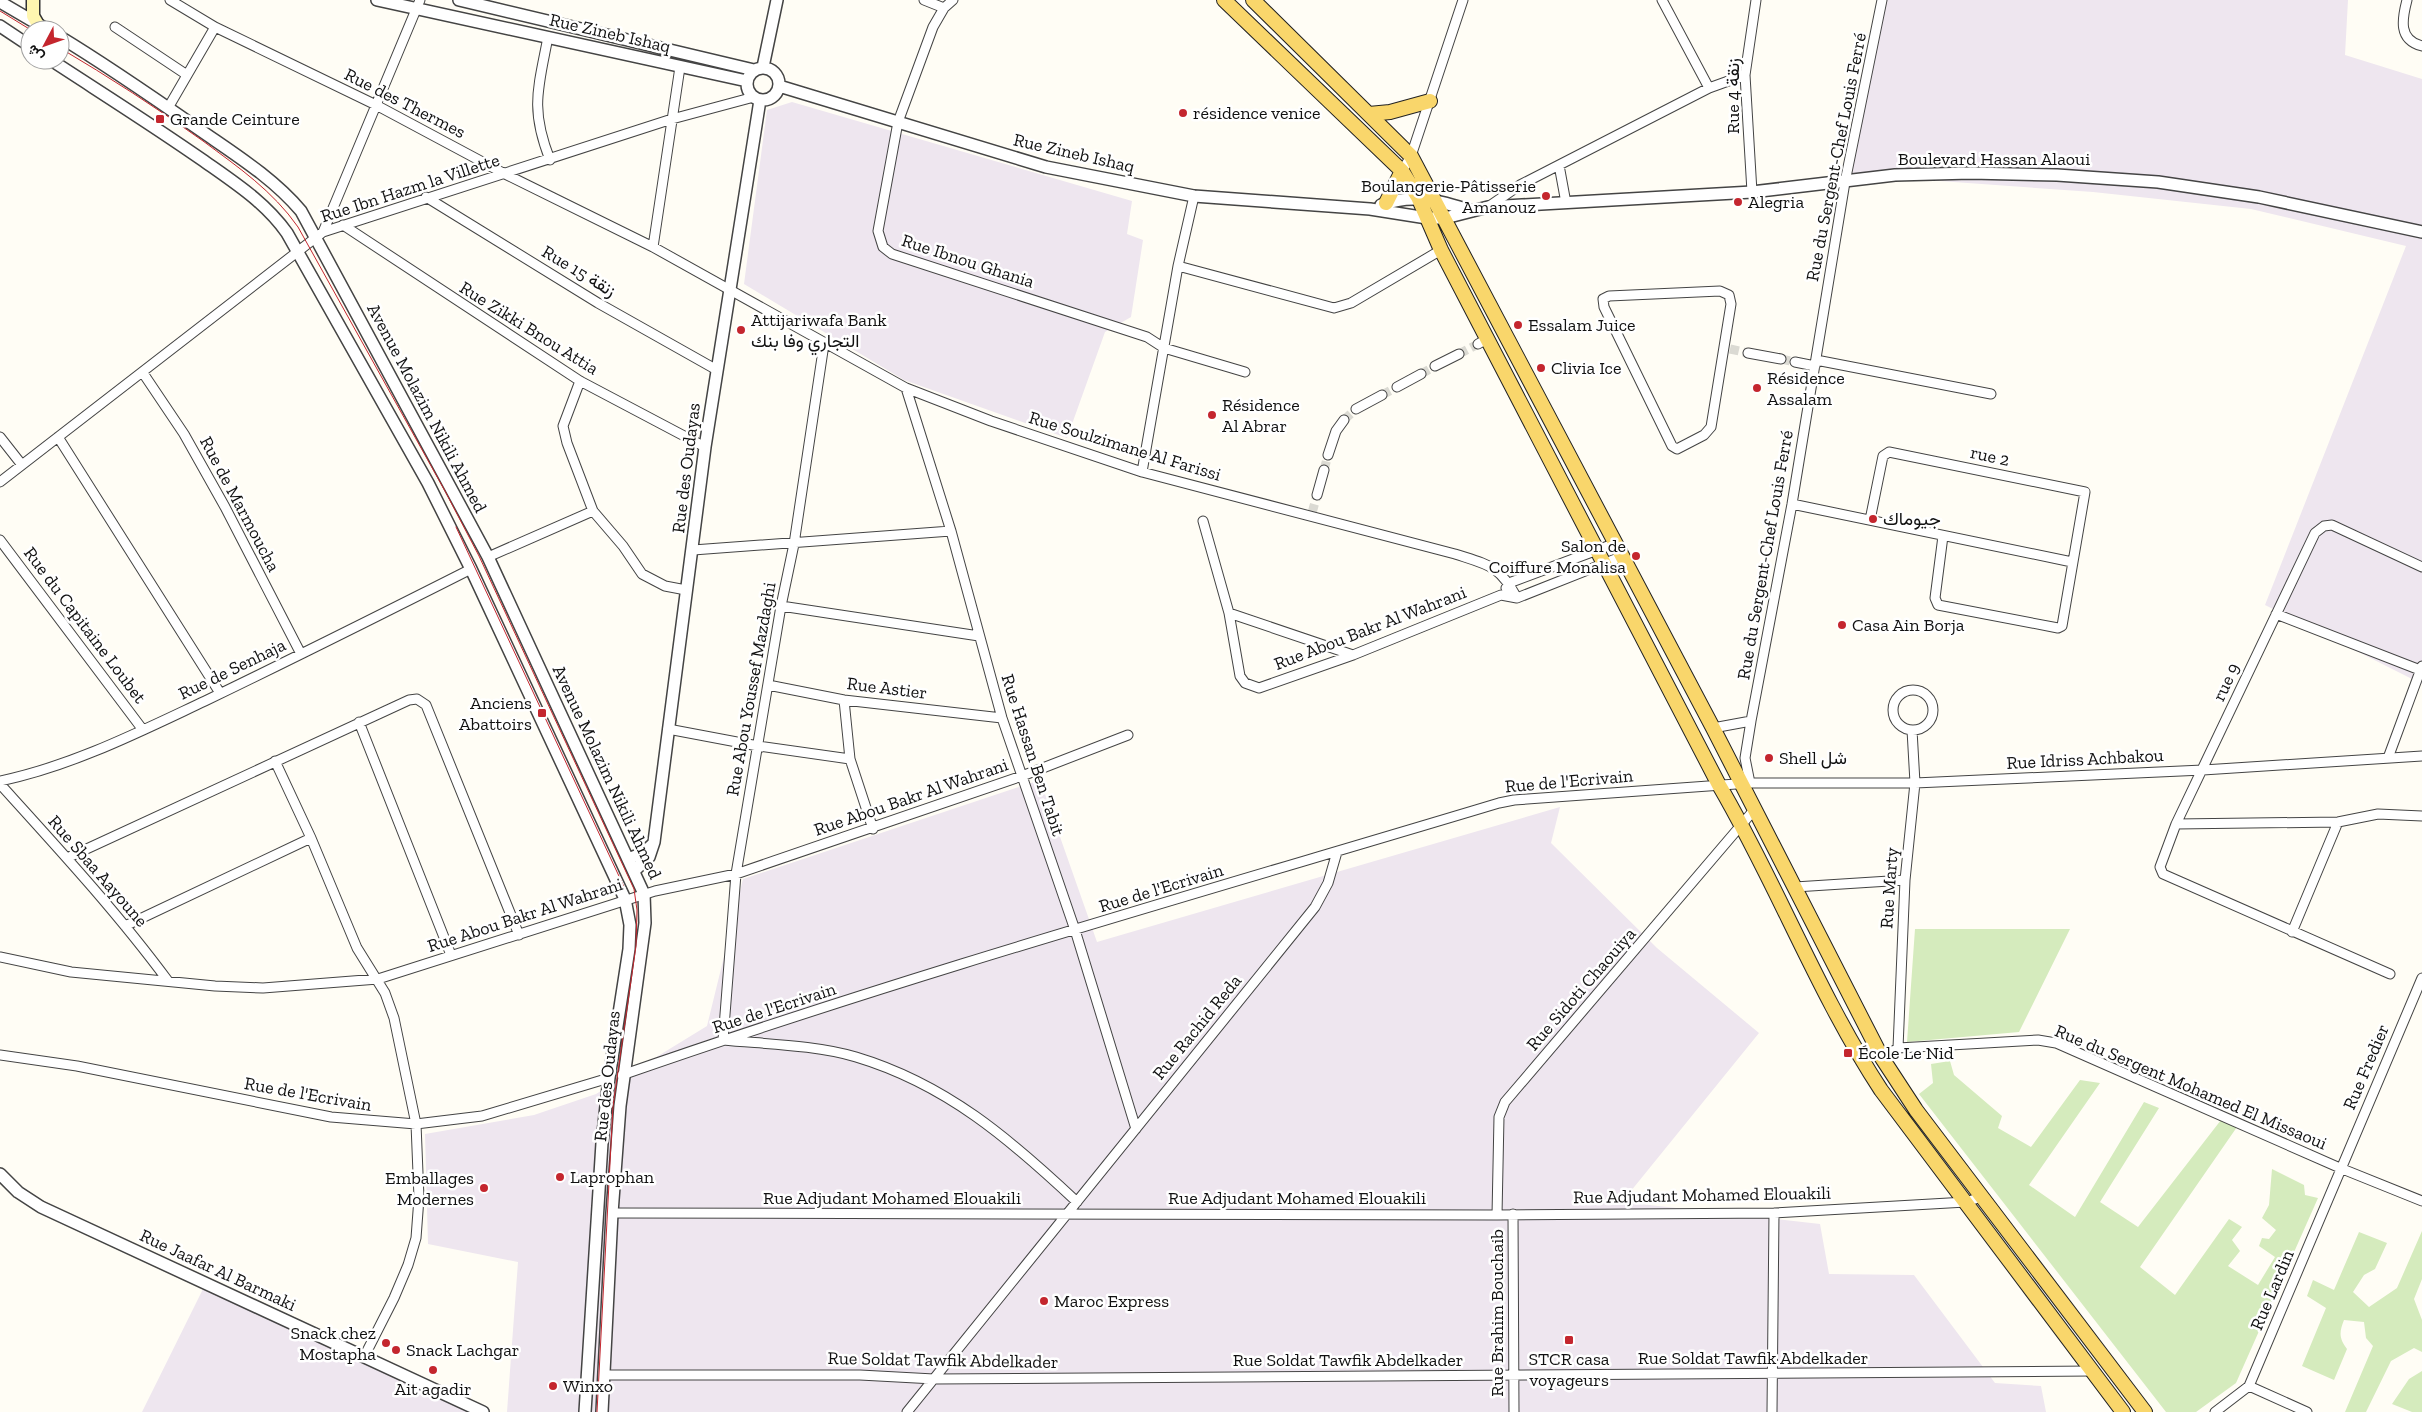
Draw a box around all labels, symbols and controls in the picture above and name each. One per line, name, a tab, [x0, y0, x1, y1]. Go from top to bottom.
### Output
street label: Rue Zineb Ishaq	[547, 8, 673, 58]
north arrow	[20, 20, 70, 70]
street label: Rue du Sergent-Chef Louis Ferré	[1801, 31, 1871, 283]
text: ش	[24, 41, 48, 65]
street label: Rue 4 زنقة	[1722, 58, 1744, 134]
street label: Rue des Thermes	[341, 63, 469, 143]
place label: résidence venice	[1193, 102, 1320, 124]
marker: résidence venice	[1177, 107, 1189, 119]
place label: Grande Ceinture	[170, 108, 300, 130]
marker: Grande Ceinture	[154, 113, 166, 125]
street label: Rue Zineb Ishaq	[1011, 128, 1137, 178]
street label: Boulevard Hassan Alaoui	[1898, 148, 2090, 170]
street label: Rue Ibn Hazm la Villette	[318, 149, 502, 227]
place label: Boulangerie-Pâtisserie Amanouz	[1361, 175, 1536, 218]
marker: Boulangerie-Pâtisserie Amanouz	[1540, 190, 1552, 202]
place label: Alegria	[1748, 191, 1804, 213]
marker: Alegria	[1732, 196, 1744, 208]
street label: Rue Ibnou Ghania	[899, 229, 1037, 293]
street label: Rue 15 زنقة	[538, 240, 620, 302]
street label: Rue Zikki Bnou Attia	[455, 276, 603, 380]
street label: Avenue Molazim Nikili Ahmed	[362, 300, 492, 516]
place label: Attijariwafa Bank التجاري وفا بنك	[751, 309, 887, 356]
place label: Essalam Juice	[1528, 314, 1636, 336]
marker: Essalam Juice	[1512, 319, 1524, 331]
marker: Attijariwafa Bank التجاري وفا بنك	[735, 324, 747, 336]
place label: Clivia Ice	[1551, 357, 1621, 379]
marker: Clivia Ice	[1535, 362, 1547, 374]
place label: Résidence Assalam	[1767, 367, 1845, 410]
marker: Résidence Assalam	[1751, 382, 1763, 394]
place label: Résidence Al Abrar	[1222, 394, 1300, 437]
street label: Rue des Oudayas	[667, 401, 705, 534]
street label: Rue Soulzimane Al Farissi	[1026, 406, 1224, 486]
marker: Résidence Al Abrar	[1206, 409, 1218, 421]
street label: Rue du Sergent-Chef Louis Ferré	[1732, 429, 1798, 681]
street label: Rue de Marmoucha	[195, 433, 285, 576]
street label: rue 2	[1968, 441, 2012, 471]
place label: جيوماك	[1883, 508, 1941, 530]
marker: جيوماك	[1867, 513, 1879, 525]
place label: Salon de Coiffure Monalisa	[1489, 535, 1626, 578]
street label: Rue du Capitaine Loubet	[19, 542, 151, 708]
marker: Salon de Coiffure Monalisa	[1630, 550, 1642, 562]
street label: Rue Abou Youssef Mazdaghi	[721, 580, 781, 798]
street label: Rue Abou Bakr Al Wahrani	[1271, 581, 1469, 675]
place label: Casa Ain Borja	[1852, 614, 1965, 636]
marker: Casa Ain Borja	[1836, 619, 1848, 631]
street label: Rue de Senhaja	[175, 633, 289, 704]
street label: rue 9	[2208, 659, 2244, 705]
street label: Avenue Molazim Nikili Ahmed	[548, 661, 666, 883]
street label: Rue Hassan Ben Tabit	[996, 671, 1070, 839]
street label: Rue Astier	[846, 672, 928, 704]
place label: Anciens Abattoirs	[459, 692, 532, 735]
marker: Anciens Abattoirs	[536, 707, 548, 719]
street label: Rue Idriss Achbakou	[2006, 744, 2164, 774]
place label: Shell شل	[1779, 747, 1847, 769]
marker: Shell شل	[1763, 752, 1775, 764]
street label: Rue Abou Bakr Al Wahrani	[811, 753, 1011, 841]
street label: Rue de l'Ecrivain	[1504, 764, 1635, 798]
street label: Rue Sbaa Aayoune	[43, 811, 153, 931]
street label: Rue Marty	[1875, 846, 1903, 929]
street label: Rue de l'Ecrivain	[1096, 858, 1226, 917]
street label: Rue Abou Bakr Al Wahrani	[425, 873, 625, 957]
street label: Rue Sidoti Chaouiya	[1522, 923, 1641, 1055]
street label: Rue Rachid Reda	[1148, 970, 1246, 1084]
street label: Rue de l'Ecrivain	[709, 977, 839, 1038]
street label: Rue des Oudayas	[589, 1009, 625, 1142]
street label: Rue du Sergent Mohamed El Missaoui	[2052, 1020, 2330, 1154]
street label: Rue Fredier	[2338, 1021, 2394, 1113]
place label: École Le Nid	[1858, 1042, 1954, 1064]
marker: École Le Nid	[1842, 1047, 1854, 1059]
street label: Rue de l'Ecrivain	[243, 1072, 374, 1116]
place label: Laprophan	[570, 1166, 655, 1188]
place label: Emballages Modernes	[385, 1167, 474, 1210]
marker: Laprophan	[554, 1171, 566, 1183]
marker: Emballages Modernes	[478, 1182, 490, 1194]
street label: Rue Adjudant Mohamed Elouakili	[1573, 1182, 1831, 1208]
street label: Rue Adjudant Mohamed Elouakili	[763, 1187, 1021, 1209]
street label: Rue Adjudant Mohamed Elouakili	[1168, 1187, 1426, 1209]
street label: Rue Jaafar Al Barmaki	[136, 1224, 300, 1316]
street label: Rue Brahim Bouchaib	[1486, 1229, 1508, 1397]
street label: Rue Lardin	[2245, 1246, 2299, 1333]
place label: Maroc Express	[1054, 1290, 1169, 1312]
marker: Maroc Express	[1038, 1295, 1050, 1307]
place label: Snack chez Mostapha	[290, 1322, 376, 1365]
marker: STCR casa voyageurs	[1563, 1334, 1575, 1346]
marker: Snack chez Mostapha	[380, 1337, 392, 1349]
place label: Snack Lachgar	[406, 1339, 519, 1361]
marker: Snack Lachgar	[390, 1344, 402, 1356]
street label: Rue Soldat Tawfik Abdelkader	[827, 1347, 1059, 1373]
street label: Rue Soldat Tawfik Abdelkader	[1638, 1347, 1868, 1369]
place label: STCR casa voyageurs	[1528, 1348, 1610, 1391]
street label: Rue Soldat Tawfik Abdelkader	[1233, 1349, 1463, 1371]
marker: Ait agadir	[427, 1364, 439, 1376]
place label: Winxo	[563, 1375, 613, 1397]
place label: Ait agadir	[394, 1378, 472, 1400]
marker: Winxo	[547, 1380, 559, 1392]

